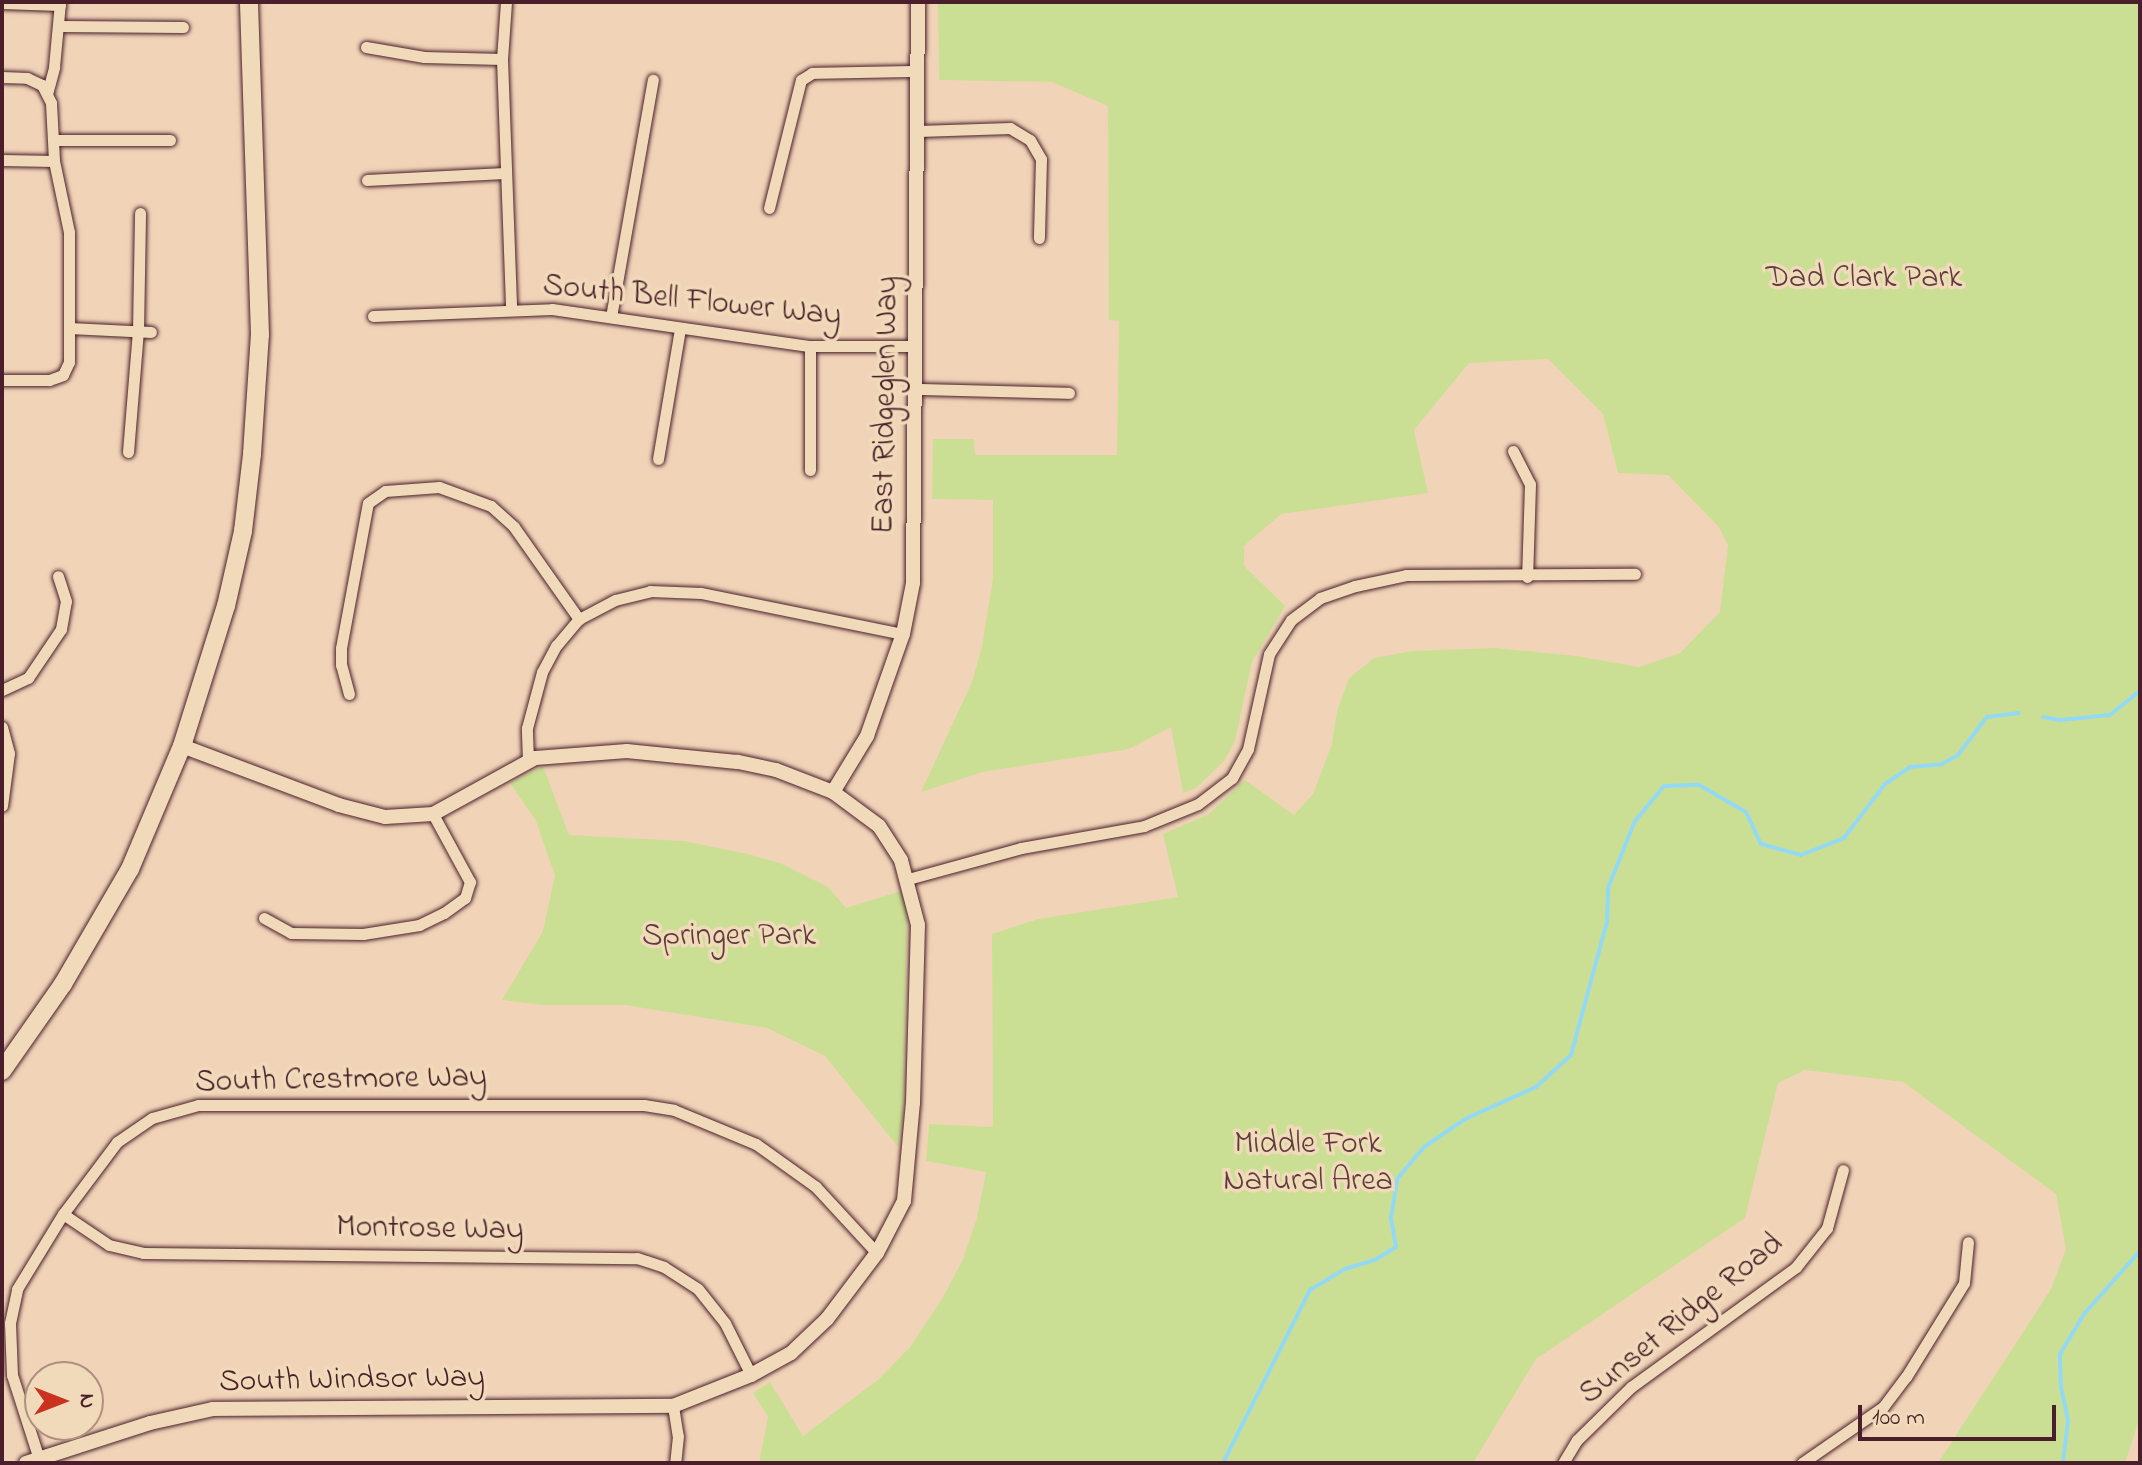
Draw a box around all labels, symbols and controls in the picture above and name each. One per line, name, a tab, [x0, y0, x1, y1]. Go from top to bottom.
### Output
park label: Dad Clark Park	[1766, 260, 1962, 298]
street label: South Bell Flower Way	[541, 267, 843, 337]
street label: East Ridgeglen Way	[866, 276, 908, 534]
park label: Springer Park	[642, 918, 816, 956]
street label: South Crestmore Way	[195, 1059, 487, 1103]
park label: Middle Fork Natural Area	[1223, 1127, 1393, 1202]
street label: Montrose Way	[336, 1209, 524, 1251]
street label: Sunset Ridge Road	[1572, 1226, 1792, 1414]
street label: South Windsor Way	[219, 1359, 485, 1403]
north arrow	[24, 1361, 104, 1441]
scale bar	[1862, 1389, 2060, 1439]
text: N	[70, 1394, 102, 1408]
text: 100 m	[1872, 1401, 1925, 1436]

